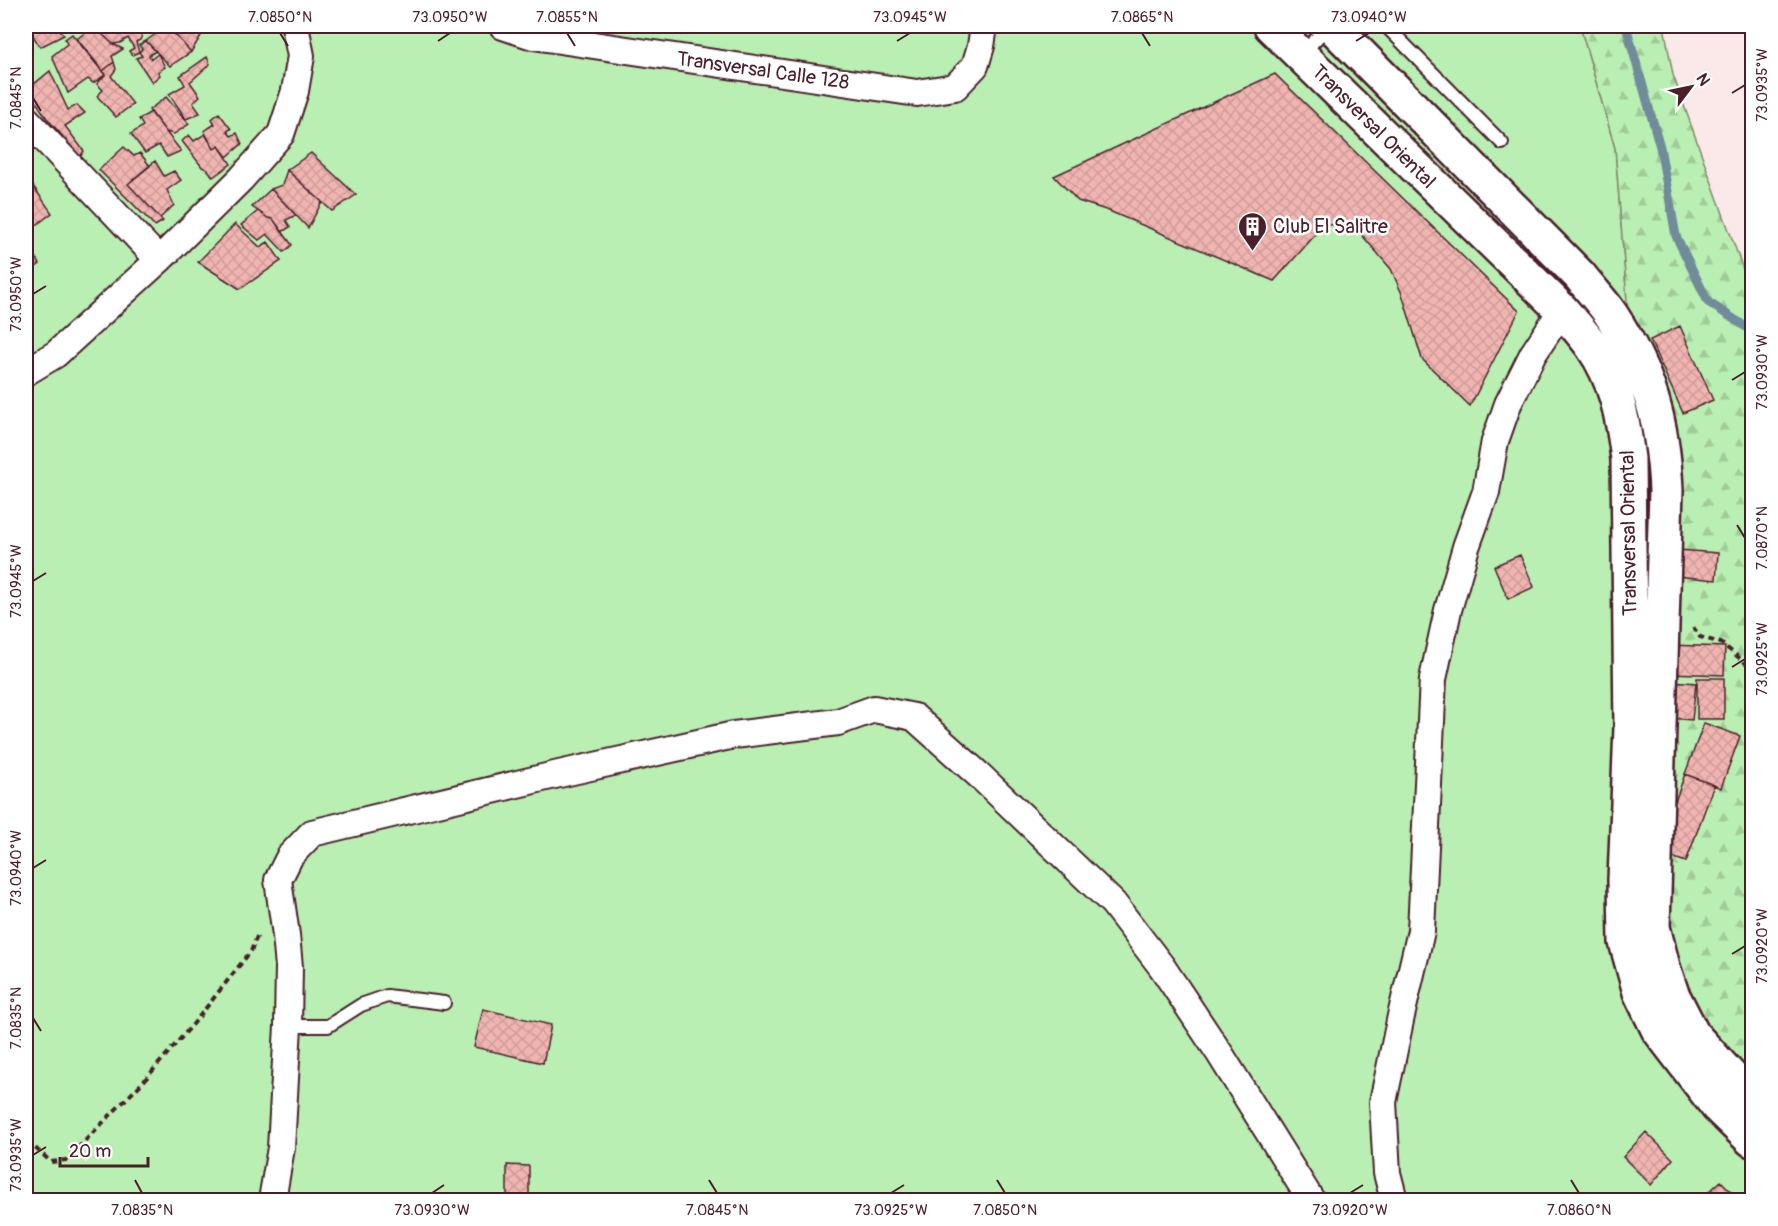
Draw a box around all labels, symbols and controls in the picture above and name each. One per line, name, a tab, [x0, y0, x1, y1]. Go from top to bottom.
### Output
text: 7.0850°N	[248, 8, 312, 27]
text: 73.0950°W	[412, 8, 488, 27]
text: 7.0855°N	[536, 8, 598, 27]
text: 73.0945°W	[873, 8, 947, 27]
text: 7.0865°N	[1111, 8, 1173, 27]
text: 73.0940°W	[1331, 8, 1407, 27]
street label: Transversal Calle 128	[675, 46, 851, 95]
text: 73.0935°W	[1753, 48, 1772, 122]
north arrow	[1661, 57, 1721, 117]
street label: Transversal Oriental	[1306, 59, 1441, 194]
text: 7.0845°N	[7, 67, 26, 129]
text: N	[1692, 70, 1714, 90]
building icon: Club El Salitre	[1236, 210, 1268, 252]
place label: Club El Salitre	[1273, 214, 1388, 239]
text: 73.0950°W	[7, 256, 26, 332]
text: 73.0930°W	[1753, 334, 1772, 410]
street label: Transversal Oriental	[1615, 450, 1642, 616]
text: 7.0870°N	[1753, 506, 1772, 570]
text: 73.0945°W	[7, 544, 26, 618]
text: 73.0925°W	[1753, 622, 1772, 696]
text: 73.0940°W	[7, 830, 26, 906]
text: 73.0920°W	[1753, 908, 1772, 984]
text: 7.0835°N	[7, 987, 26, 1049]
text: 73.0935°W	[7, 1118, 26, 1192]
scale bar	[60, 1130, 148, 1168]
text: 20 m	[69, 1140, 111, 1163]
text: 7.0835°N	[111, 1201, 173, 1220]
text: 73.0930°W	[394, 1201, 470, 1220]
text: 7.0845°N	[686, 1201, 748, 1220]
text: 73.0925°W	[854, 1201, 928, 1220]
text: 7.0850°N	[973, 1201, 1037, 1220]
text: 73.0920°W	[1312, 1201, 1388, 1220]
text: 7.0860°N	[1547, 1201, 1611, 1220]

